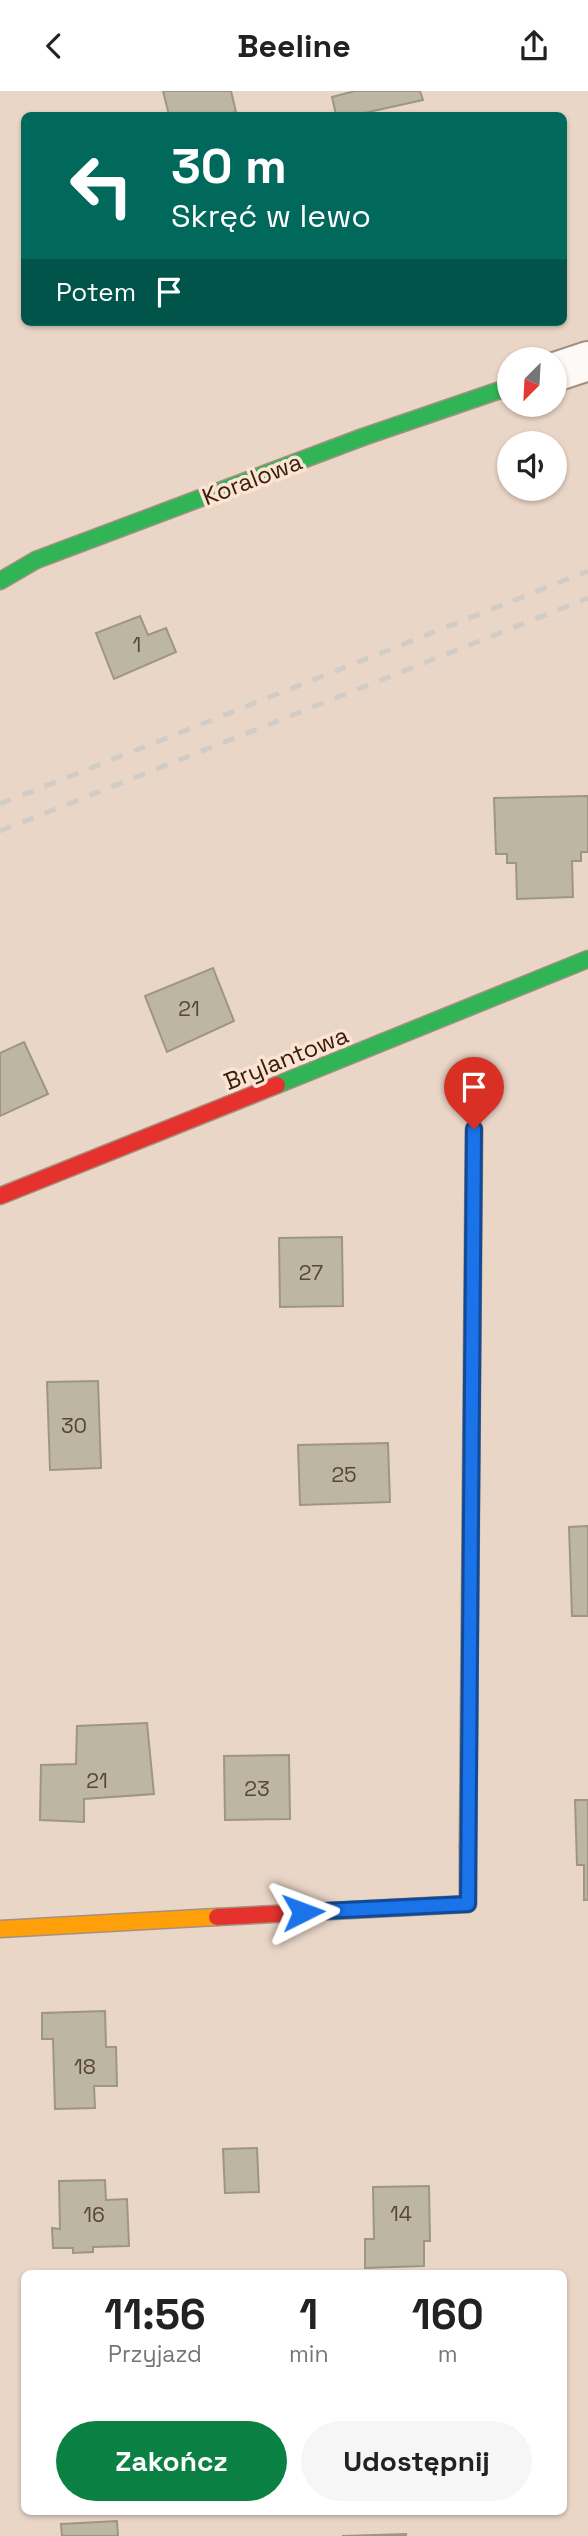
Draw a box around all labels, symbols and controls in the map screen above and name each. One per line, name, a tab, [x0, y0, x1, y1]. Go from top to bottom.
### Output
text: Beeline	[237, 26, 351, 66]
icon: back	[35, 27, 73, 65]
icon: share	[515, 27, 553, 65]
text: 30 m	[171, 135, 287, 197]
icon: left	[56, 140, 147, 231]
text: Skręć w lewo	[171, 196, 371, 236]
icon: arrive	[150, 273, 188, 311]
text: Potem	[56, 275, 136, 309]
north arrow	[497, 347, 567, 417]
map controls	[497, 347, 567, 501]
button: sound	[497, 431, 567, 501]
street label: Koralowa	[198, 446, 307, 512]
house number: 1	[133, 631, 141, 658]
house number: 21	[178, 995, 200, 1022]
street label: Brylantowa	[219, 1019, 353, 1097]
pin	[444, 1057, 504, 1129]
icon: arrive	[455, 1068, 493, 1106]
house number: 27	[299, 1259, 323, 1286]
house number: 30	[61, 1412, 87, 1439]
house number: 25	[331, 1461, 357, 1488]
house number: 21	[86, 1767, 108, 1794]
house number: 23	[244, 1775, 270, 1802]
position arrow	[266, 1875, 340, 1949]
house number: 18	[74, 2053, 96, 2080]
house number: 14	[390, 2200, 412, 2227]
house number: 16	[83, 2201, 105, 2228]
text: 11:56	[104, 2288, 206, 2341]
text: 1	[299, 2288, 318, 2341]
text: 160	[412, 2288, 484, 2341]
text: Przyjazd	[108, 2339, 202, 2369]
text: min	[289, 2339, 329, 2369]
text: m	[438, 2339, 458, 2369]
button: Zakończ	[56, 2421, 287, 2501]
button: Udostępnij	[301, 2421, 532, 2501]

